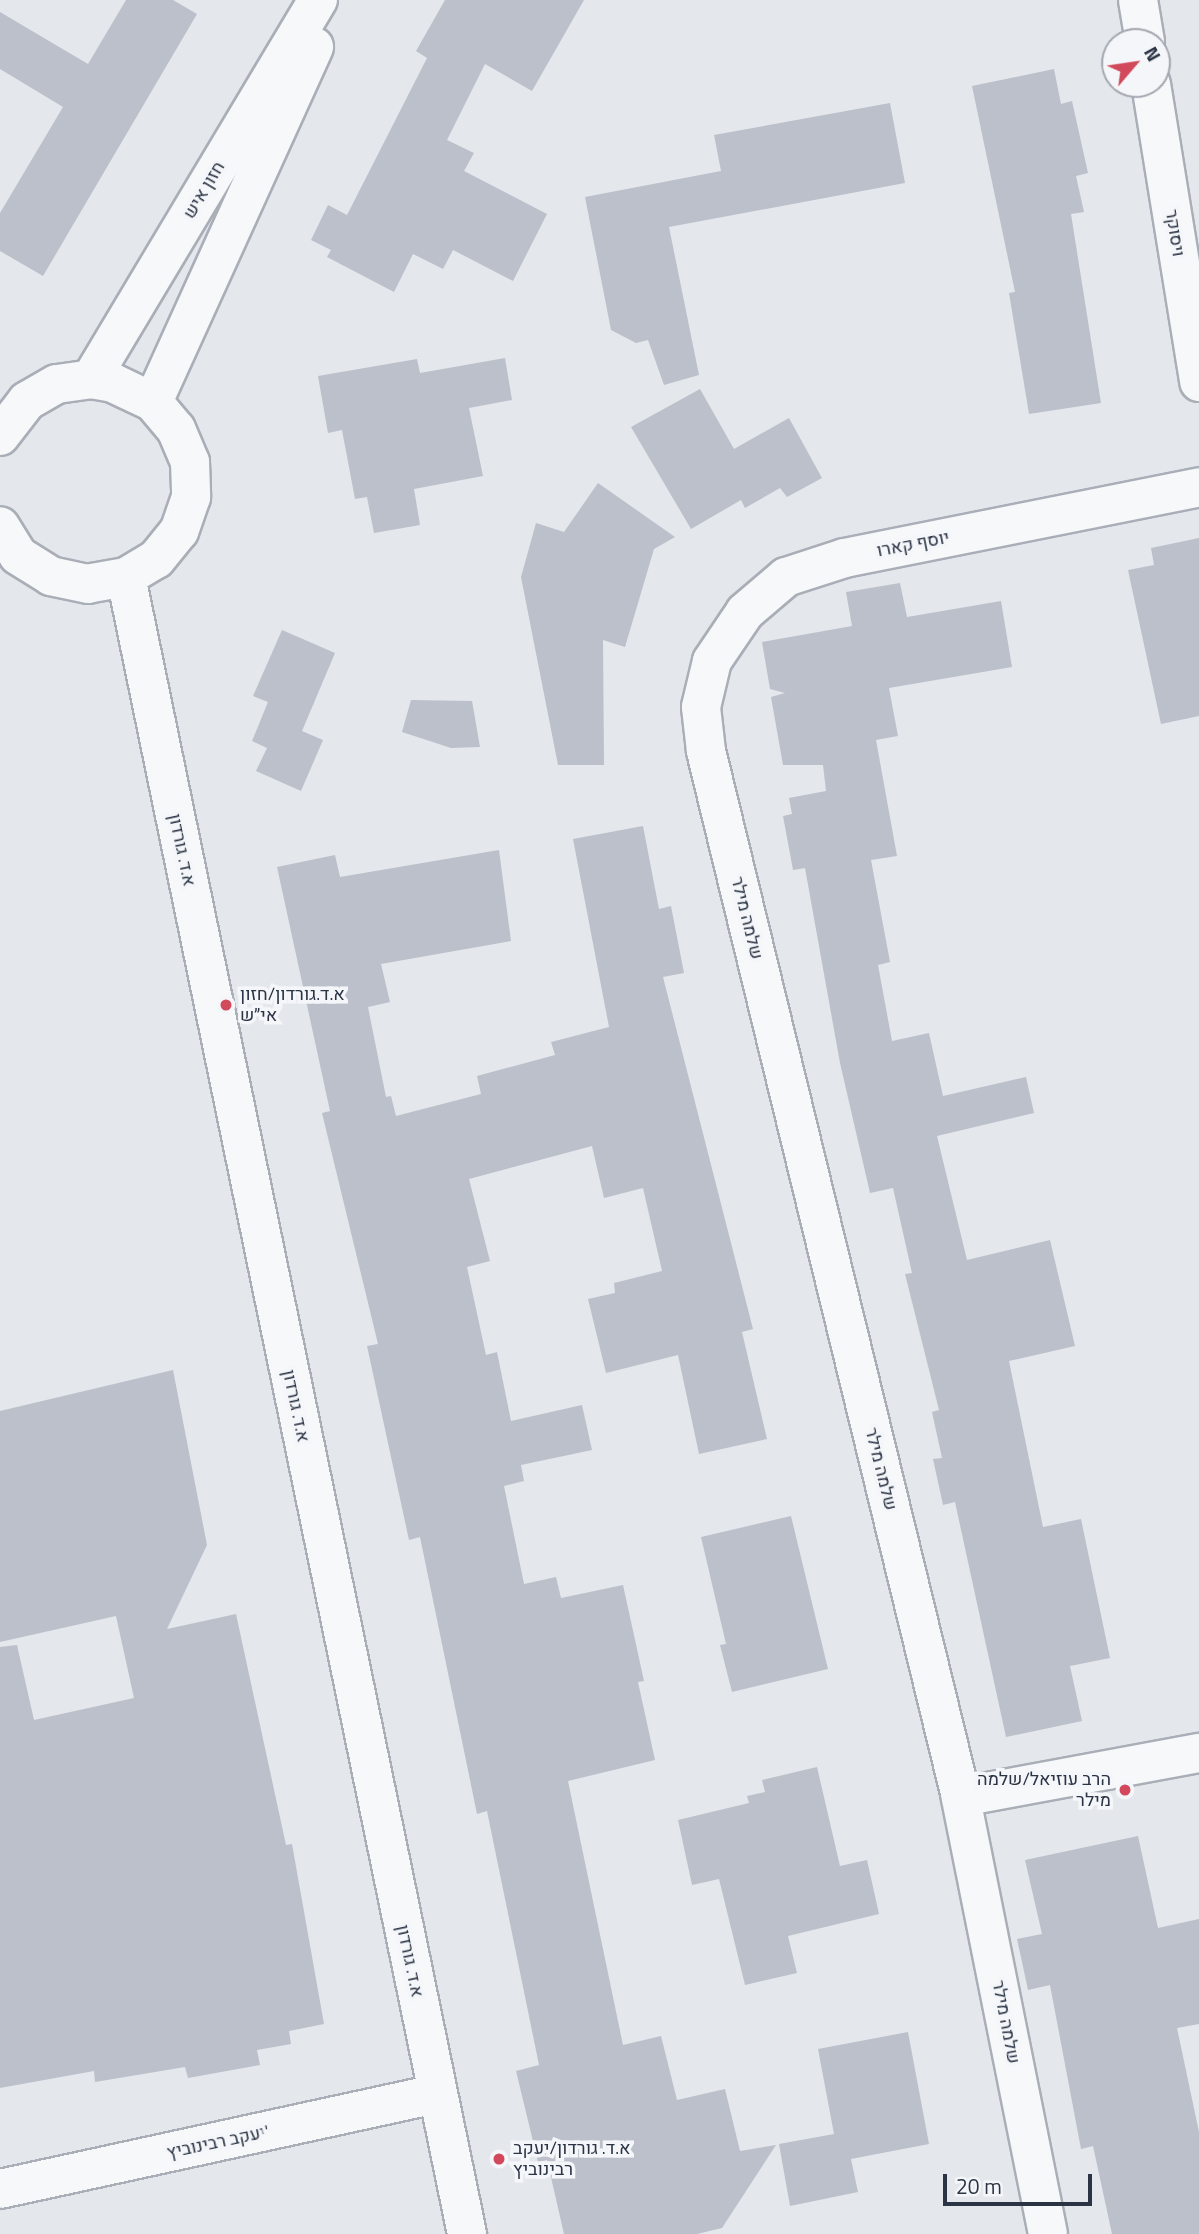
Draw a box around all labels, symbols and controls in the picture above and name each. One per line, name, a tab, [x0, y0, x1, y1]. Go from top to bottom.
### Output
north arrow	[1101, 28, 1171, 98]
text: N	[1137, 41, 1169, 66]
street label: חזון איש	[179, 157, 229, 223]
street label: ויסוקר	[1161, 208, 1189, 258]
street label: יוסף קארו	[875, 526, 951, 562]
street label: א.ד. גורדון	[164, 812, 200, 888]
street label: שלמה מילר	[726, 874, 768, 962]
place label: א.ד.גורדון/חזון אי״ש	[240, 984, 345, 1026]
marker: א.ד.גורדון/חזון אי״ש	[218, 997, 234, 1013]
street label: א.ד. גורדון	[278, 1368, 314, 1444]
street label: שלמה מילר	[860, 1425, 902, 1513]
place label: הרב עוזיאל/שלמה מילר	[977, 1769, 1111, 1812]
marker: הרב עוזיאל/שלמה מילר	[1117, 1782, 1133, 1798]
street label: א.ד. גורדון	[392, 1923, 428, 1999]
street label: שלמה מילר	[987, 1979, 1025, 2065]
street label: יעקב רבינוביץ'	[165, 2121, 271, 2163]
place label: א.ד. גורדון/יעקב רבינוביץ	[513, 2138, 631, 2180]
marker: א.ד. גורדון/יעקב רבינוביץ	[491, 2151, 507, 2167]
scale bar	[947, 2160, 1096, 2204]
text: 20 m	[956, 2170, 1002, 2202]

